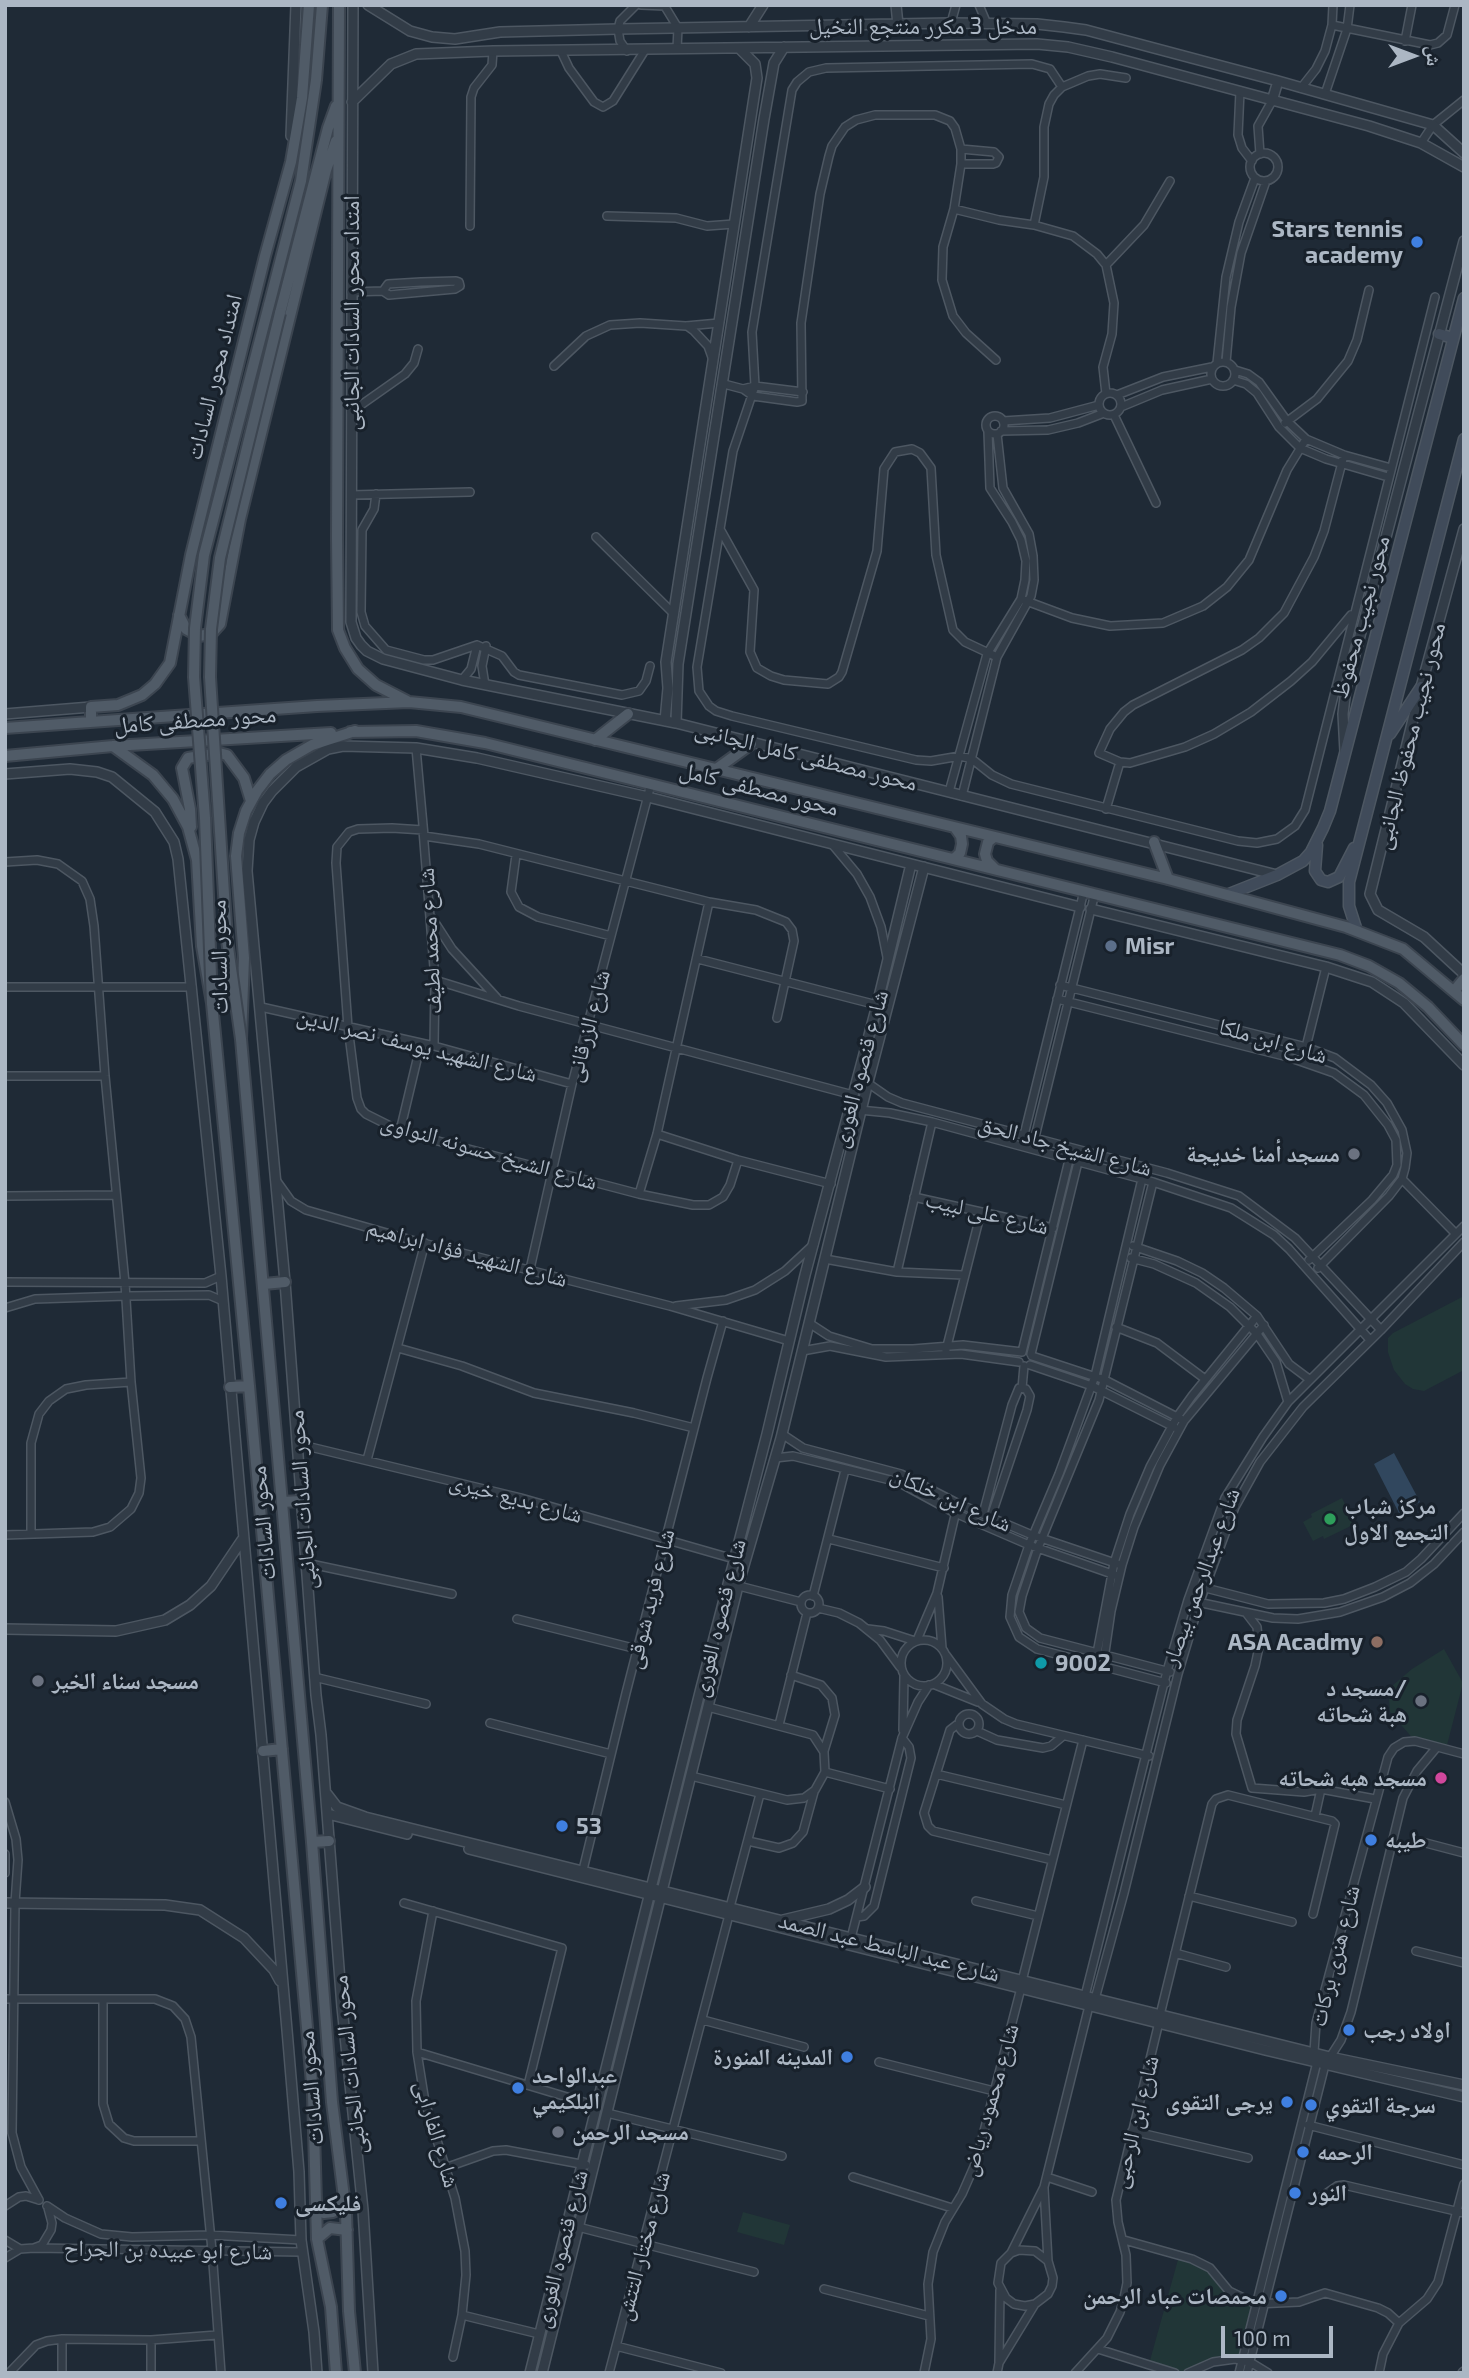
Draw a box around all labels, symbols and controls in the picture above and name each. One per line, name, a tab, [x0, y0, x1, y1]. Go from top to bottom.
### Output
street label: مدخل 3 مكرر منتجع النخيل	[809, 12, 1037, 40]
north arrow	[1378, 21, 1448, 91]
text: ش	[1423, 46, 1446, 66]
street label: امتداد محور السادات الجانبى	[337, 195, 365, 431]
place label: Stars tennis academy	[1271, 215, 1403, 269]
marker: Stars tennis academy	[1409, 234, 1425, 250]
street label: امتداد محور السادات	[180, 291, 248, 463]
street label: محور نجيب محفوظ	[1326, 532, 1396, 702]
street label: محور نجيب محفوظ الجانبى	[1368, 620, 1452, 852]
street label: محور مصطفى كامل	[113, 701, 277, 739]
street label: محور مصطفى كامل الجانبى	[692, 715, 920, 797]
street label: محور مصطفى كامل	[677, 756, 841, 822]
street label: شارع محمد لطيف	[412, 867, 448, 1015]
street label: محور السادات	[204, 899, 234, 1015]
place label: Misr	[1125, 932, 1174, 960]
marker: Misr	[1103, 938, 1119, 954]
street label: شارع الزرقانى	[560, 967, 616, 1085]
street label: شارع قنصوه الغورى	[826, 987, 894, 1151]
street label: شارع الشهيد يوسف نصر الدين	[294, 1002, 540, 1088]
street label: شارع ابن ملكا	[1215, 1012, 1331, 1070]
street label: شارع الشيخ حسونه النواوى	[378, 1108, 600, 1196]
street label: شارع الشيخ جاد الحق	[975, 1110, 1155, 1182]
place label: مسجد أمنا خديجة	[1186, 1140, 1340, 1168]
marker: مسجد أمنا خديجة	[1346, 1146, 1362, 1162]
street label: شارع على لبيب	[923, 1185, 1051, 1241]
street label: شارع الشهيد فؤاد ابراهيم	[364, 1213, 570, 1293]
street label: محور السادات الجانبى	[282, 1409, 322, 1591]
street label: شارع ابن خلكان	[886, 1460, 1016, 1538]
street label: محور السادات	[244, 1465, 282, 1581]
street label: شارع بديع خيرى	[447, 1467, 585, 1529]
street label: شارع عبدالرحمن بيصار	[1156, 1484, 1246, 1670]
place label: مركز شباب التجمع الاول	[1344, 1492, 1449, 1546]
marker: مركز شباب التجمع الاول	[1322, 1511, 1338, 1527]
street label: شارع فريد شوقى	[619, 1526, 681, 1672]
street label: شارع قنصوه الغورى	[686, 1536, 752, 1700]
place label: ASA Acadmy	[1228, 1628, 1363, 1656]
marker: ASA Acadmy	[1369, 1634, 1385, 1650]
place label: 9002	[1055, 1649, 1111, 1677]
marker: 9002	[1033, 1655, 1049, 1671]
place label: مسجد سناء الخير	[52, 1667, 199, 1695]
marker: مسجد سناء الخير	[30, 1673, 46, 1689]
place label: مسجد د/ هبة شحاته	[1316, 1674, 1407, 1728]
marker: مسجد د/ هبة شحاته	[1413, 1693, 1429, 1709]
place label: مسجد هبه شحاته	[1278, 1764, 1427, 1792]
marker: مسجد هبه شحاته	[1433, 1770, 1449, 1786]
place label: 53	[576, 1812, 602, 1840]
marker: 53	[554, 1818, 570, 1834]
place label: طيبه	[1385, 1826, 1427, 1854]
marker: طيبه	[1363, 1832, 1379, 1848]
street label: شارع هنرى بركات	[1304, 1882, 1366, 2030]
street label: شارع عبد الباسط عبد الصمد	[775, 1906, 1003, 1988]
street label: محور السادات الجانبى	[326, 1974, 372, 2156]
place label: اولاد رجب	[1363, 2016, 1451, 2044]
street label: شارع محمود رياض	[955, 2021, 1025, 2179]
marker: اولاد رجب	[1341, 2022, 1357, 2038]
street label: محور السادات	[292, 2030, 330, 2146]
place label: المدينه المنورة	[713, 2043, 833, 2071]
marker: المدينه المنورة	[839, 2049, 855, 2065]
street label: شارع ابن الرحبى	[1105, 2053, 1165, 2191]
place label: عبدالواحد البلكيمي	[532, 2061, 617, 2115]
street label: شارع الفارابى	[409, 2077, 465, 2191]
marker: عبدالواحد البلكيمي	[510, 2080, 526, 2096]
place label: يرجى التقوى	[1165, 2088, 1273, 2116]
place label: سرجة التقوي	[1325, 2091, 1436, 2119]
marker: يرجى التقوى	[1279, 2094, 1295, 2110]
marker: سرجة التقوي	[1303, 2097, 1319, 2113]
place label: مسجد الرحمن	[572, 2118, 689, 2146]
marker: مسجد الرحمن	[550, 2124, 566, 2140]
place label: الرحمه	[1317, 2138, 1373, 2166]
marker: الرحمه	[1295, 2144, 1311, 2160]
street label: شارع قنصوه الغورى	[528, 2167, 594, 2331]
street label: شارع مختار التتش	[610, 2169, 676, 2323]
place label: النور	[1309, 2179, 1347, 2207]
marker: النور	[1287, 2185, 1303, 2201]
place label: فليكسى	[295, 2189, 361, 2217]
marker: فليكسى	[273, 2195, 289, 2211]
street label: شارع ابو عبيده بن الجراح	[64, 2234, 272, 2266]
place label: محمصات عباد الرحمن	[1083, 2282, 1267, 2310]
marker: محمصات عباد الرحمن	[1273, 2288, 1289, 2304]
scale bar	[1224, 2312, 1336, 2356]
text: 100 m	[1234, 2325, 1291, 2350]

